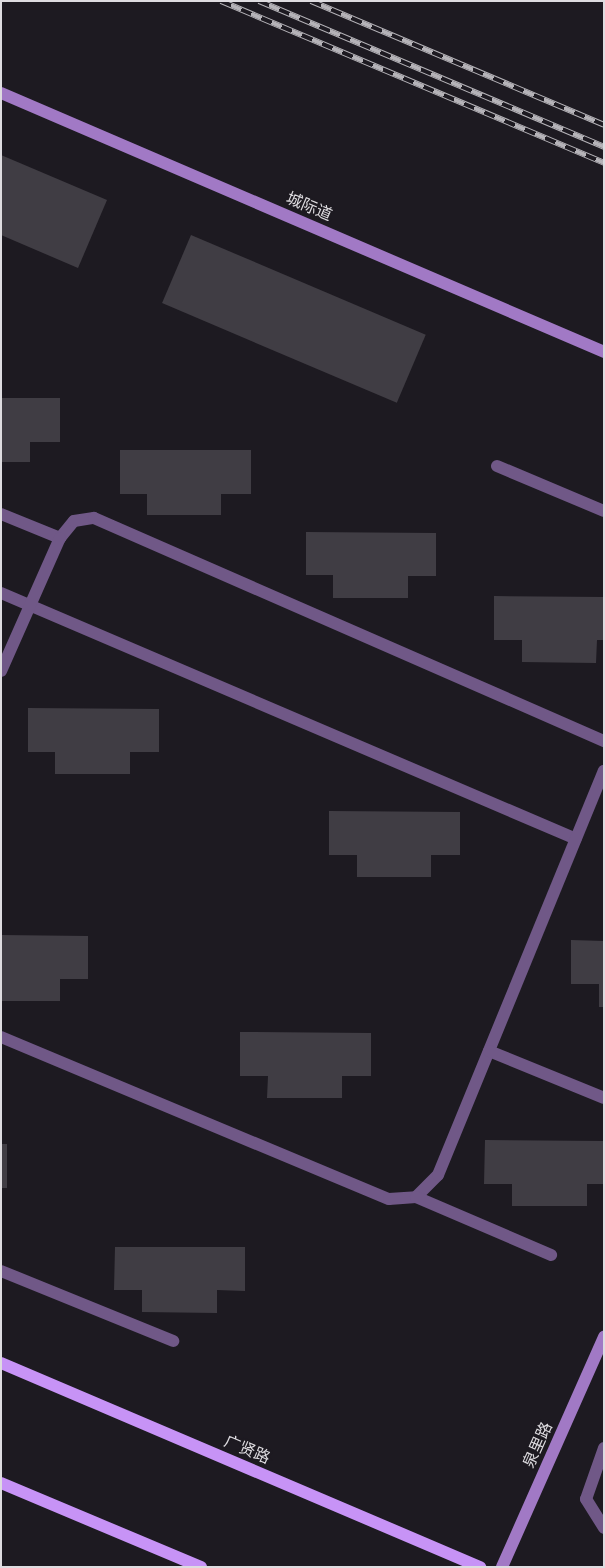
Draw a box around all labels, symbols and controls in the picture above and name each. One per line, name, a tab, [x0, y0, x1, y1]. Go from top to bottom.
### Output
street label: 城际道	[283, 189, 335, 225]
street label: 泉里路	[519, 1419, 557, 1471]
street label: 广贤路	[221, 1432, 273, 1468]

